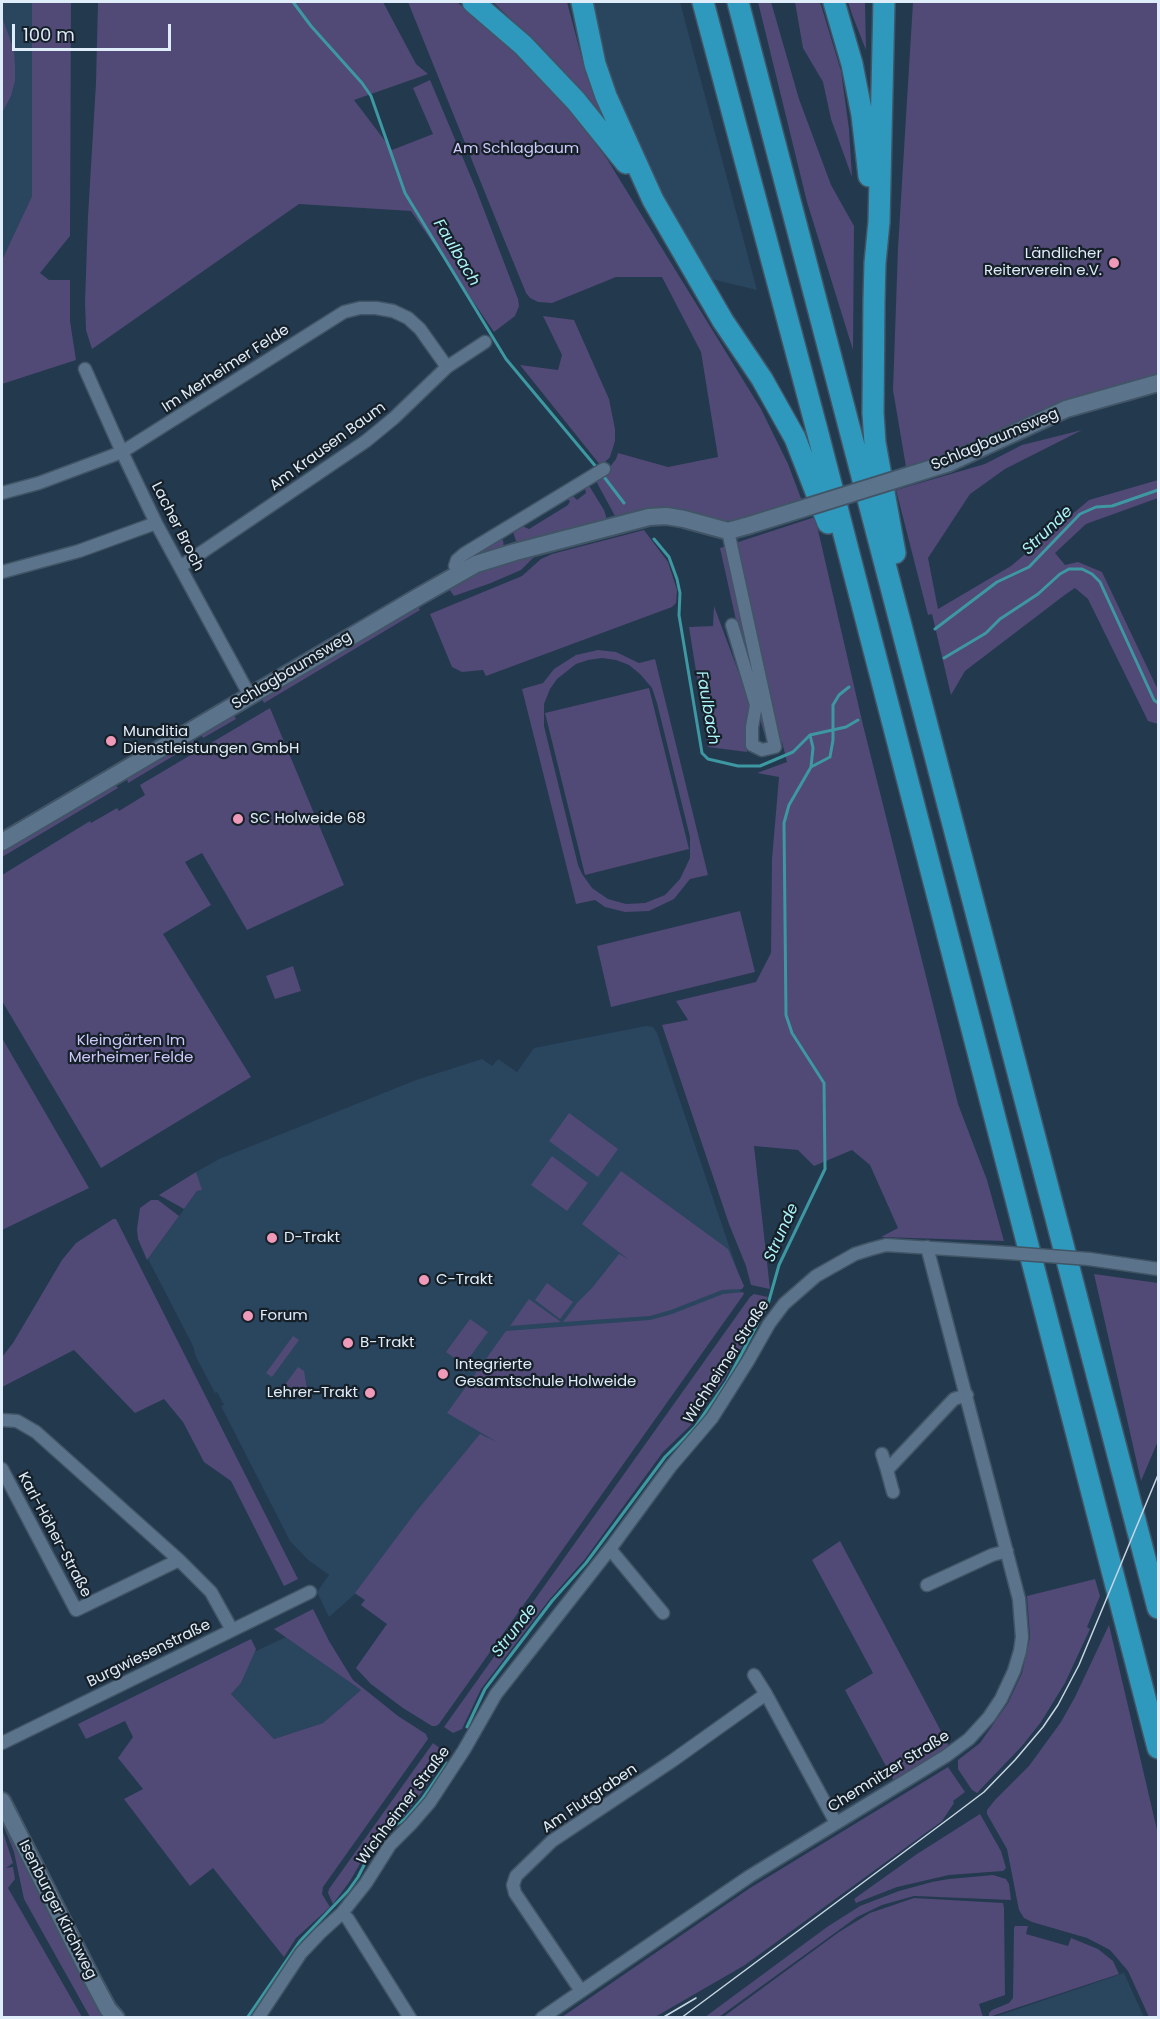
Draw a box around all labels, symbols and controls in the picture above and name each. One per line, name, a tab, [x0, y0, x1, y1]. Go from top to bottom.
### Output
scale bar	[15, 12, 174, 50]
text: 100 m	[23, 22, 75, 47]
park label: Am Schlagbaum	[453, 140, 579, 158]
water label: Faulbach	[429, 216, 483, 290]
place label: Ländlicher Reiterverein e.V.	[984, 245, 1102, 280]
marker: Ländlicher Reiterverein e.V.	[1107, 256, 1121, 270]
street label: Im Merheimer Felde	[159, 321, 293, 417]
street label: Am Krausen Baum	[266, 399, 390, 495]
street label: Schlagbaumsweg	[929, 405, 1061, 475]
street label: Lacher Broch	[147, 480, 207, 574]
water label: Strunde	[1019, 502, 1077, 560]
street label: Schlagbaumsweg	[229, 628, 355, 714]
water label: Faulbach	[691, 670, 723, 746]
place label: Munditia Dienstleistungen GmbH	[123, 723, 299, 758]
marker: Munditia Dienstleistungen GmbH	[104, 734, 118, 748]
place label: SC Holweide 68	[250, 810, 366, 828]
marker: SC Holweide 68	[231, 812, 245, 826]
park label: Kleingärten Im Merheimer Felde	[69, 1032, 193, 1067]
water label: Strunde	[761, 1201, 803, 1265]
place label: D-Trakt	[284, 1229, 340, 1247]
marker: D-Trakt	[265, 1231, 279, 1245]
place label: C-Trakt	[436, 1271, 493, 1289]
marker: C-Trakt	[417, 1273, 431, 1287]
street label: Wichheimer Straße	[680, 1297, 774, 1427]
place label: Forum	[260, 1307, 308, 1325]
marker: Forum	[241, 1309, 255, 1323]
place label: B-Trakt	[360, 1334, 414, 1352]
marker: B-Trakt	[341, 1336, 355, 1350]
place label: Integrierte Gesamtschule Holweide	[455, 1356, 636, 1391]
marker: Integrierte Gesamtschule Holweide	[436, 1367, 450, 1381]
place label: Lehrer-Trakt	[267, 1384, 358, 1402]
marker: Lehrer-Trakt	[363, 1386, 377, 1400]
street label: Karl-Höher-Straße	[13, 1469, 95, 1601]
water label: Strunde	[488, 1601, 542, 1661]
street label: Burgwiesenstraße	[84, 1616, 214, 1692]
street label: Chemnitzer Straße	[825, 1727, 953, 1817]
street label: Wichheimer Straße	[354, 1743, 454, 1869]
street label: Am Flutgraben	[539, 1761, 641, 1837]
street label: Isenburger Kirchweg	[14, 1838, 100, 1982]

